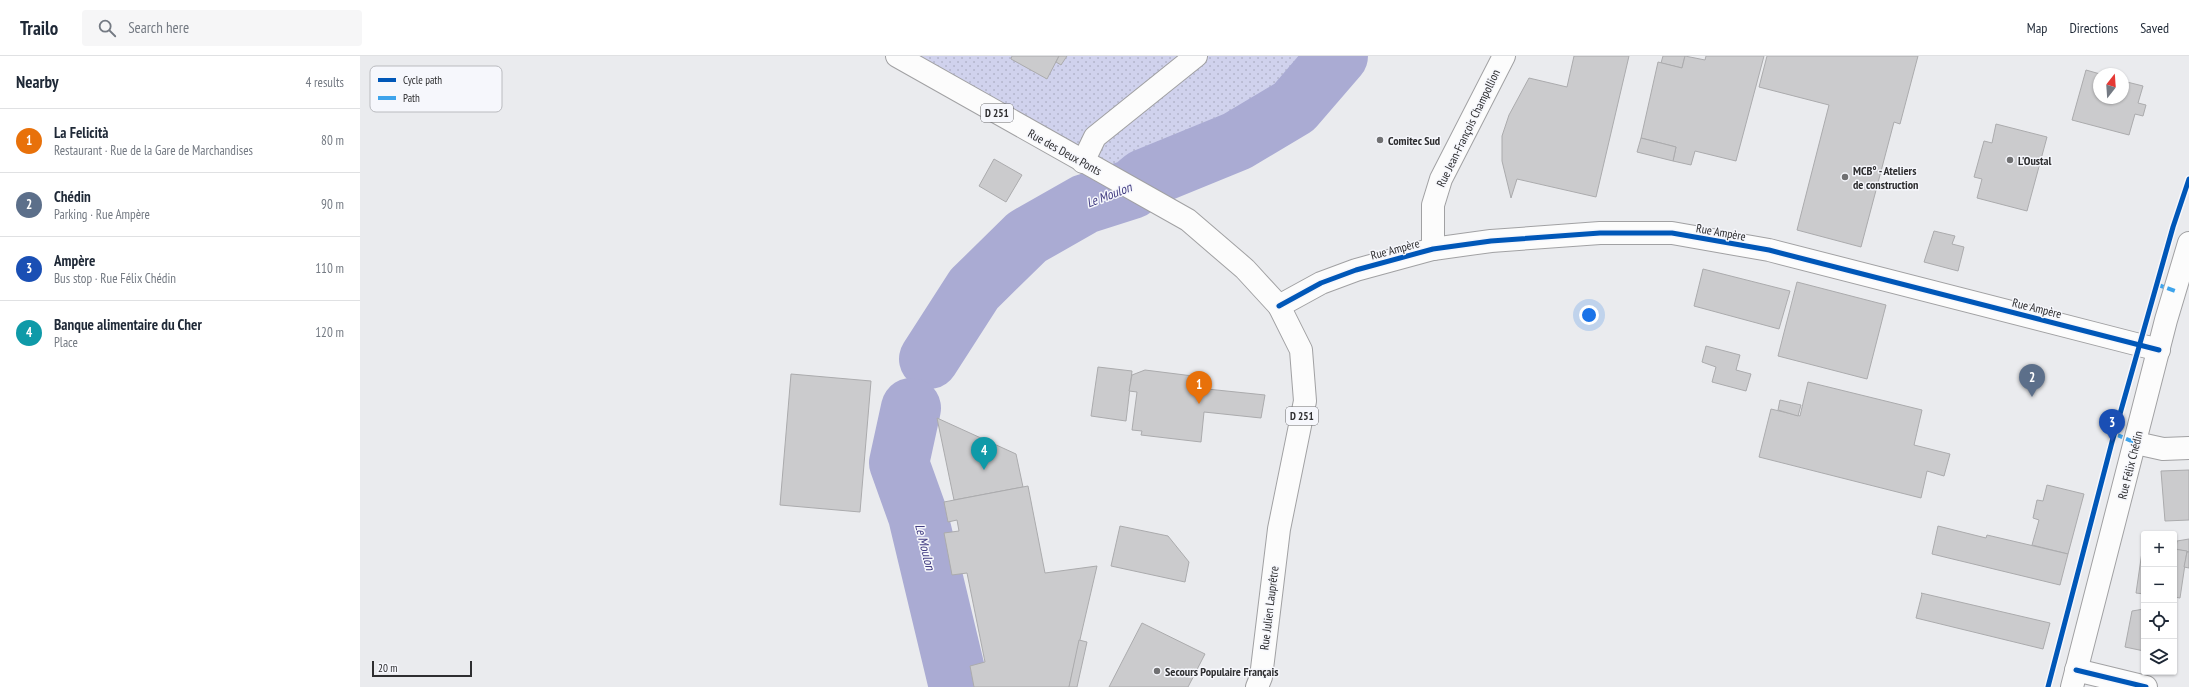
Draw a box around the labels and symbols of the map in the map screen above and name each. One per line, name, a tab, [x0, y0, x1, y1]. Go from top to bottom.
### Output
legend	[370, 66, 502, 112]
street label: Rue Jean-François Champollion	[1433, 67, 1503, 189]
north arrow	[2093, 68, 2129, 104]
text: Cycle path	[403, 73, 442, 87]
text: Path	[403, 91, 420, 105]
road number: D 251	[981, 104, 1013, 122]
street label: Rue des Deux Ponts	[1026, 126, 1104, 178]
place label: Comitec Sud	[1388, 133, 1440, 148]
marker: Comitec Sud	[1375, 135, 1385, 145]
place label: L'Oustal	[2018, 153, 2051, 168]
marker: L'Oustal	[2005, 155, 2015, 165]
place label: MCB° - Ateliers de construction	[1853, 163, 1918, 192]
marker: MCB° - Ateliers de construction	[1840, 172, 1850, 182]
water label: Le Moulon	[1084, 178, 1135, 211]
street label: Rue Ampère	[1695, 220, 1747, 244]
street label: Rue Ampère	[1369, 235, 1421, 263]
street label: Rue Ampère	[2011, 295, 2063, 321]
your location	[1579, 305, 1599, 325]
pin: 2	[2019, 364, 2045, 397]
pin: 1	[1186, 371, 1212, 404]
road number: D 251	[1286, 407, 1318, 425]
pin: 3	[2099, 409, 2125, 442]
street label: Rue Félix Chédin	[2114, 429, 2146, 501]
pin: 4	[971, 437, 997, 470]
water label: Le Moulon	[911, 522, 939, 573]
street label: Rue Julien Lauprêtre	[1256, 565, 1282, 651]
scale bar	[372, 659, 472, 678]
place label: Secours Populaire Français	[1165, 664, 1278, 679]
marker: Secours Populaire Français	[1152, 666, 1162, 676]

